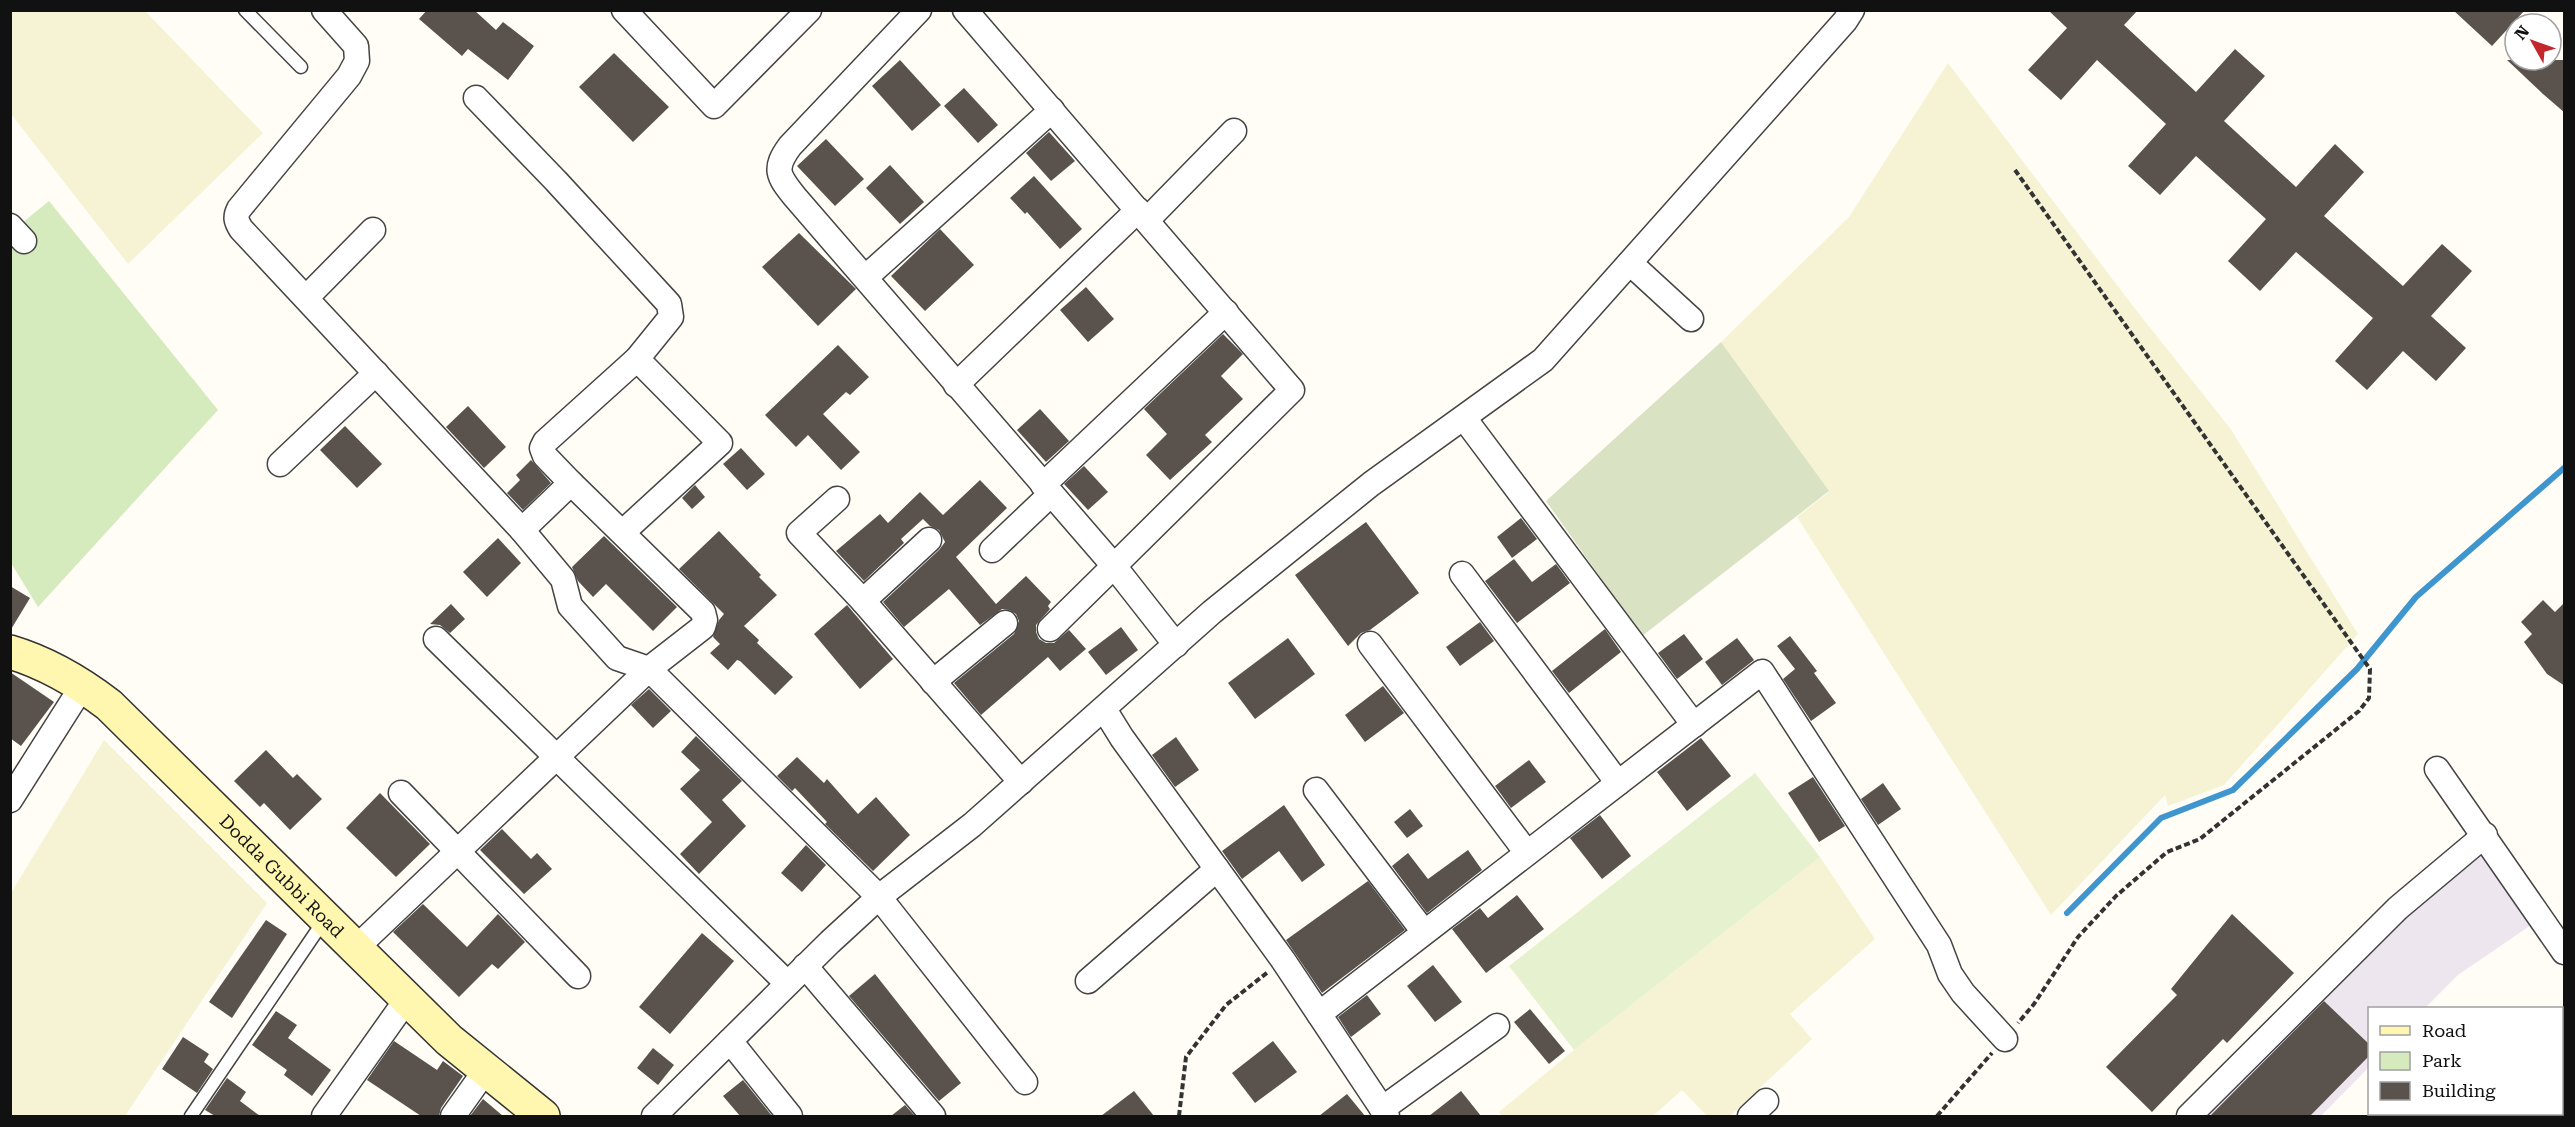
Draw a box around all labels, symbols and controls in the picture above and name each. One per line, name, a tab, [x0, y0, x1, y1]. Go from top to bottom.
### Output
north arrow	[2503, 12, 2563, 72]
text: N	[2511, 22, 2533, 44]
street label: Dodda Gubbi Road	[216, 810, 349, 942]
legend	[2368, 1007, 2563, 1115]
text: Road	[2422, 1020, 2467, 1041]
text: Park	[2422, 1050, 2462, 1071]
text: Building	[2422, 1080, 2496, 1101]

